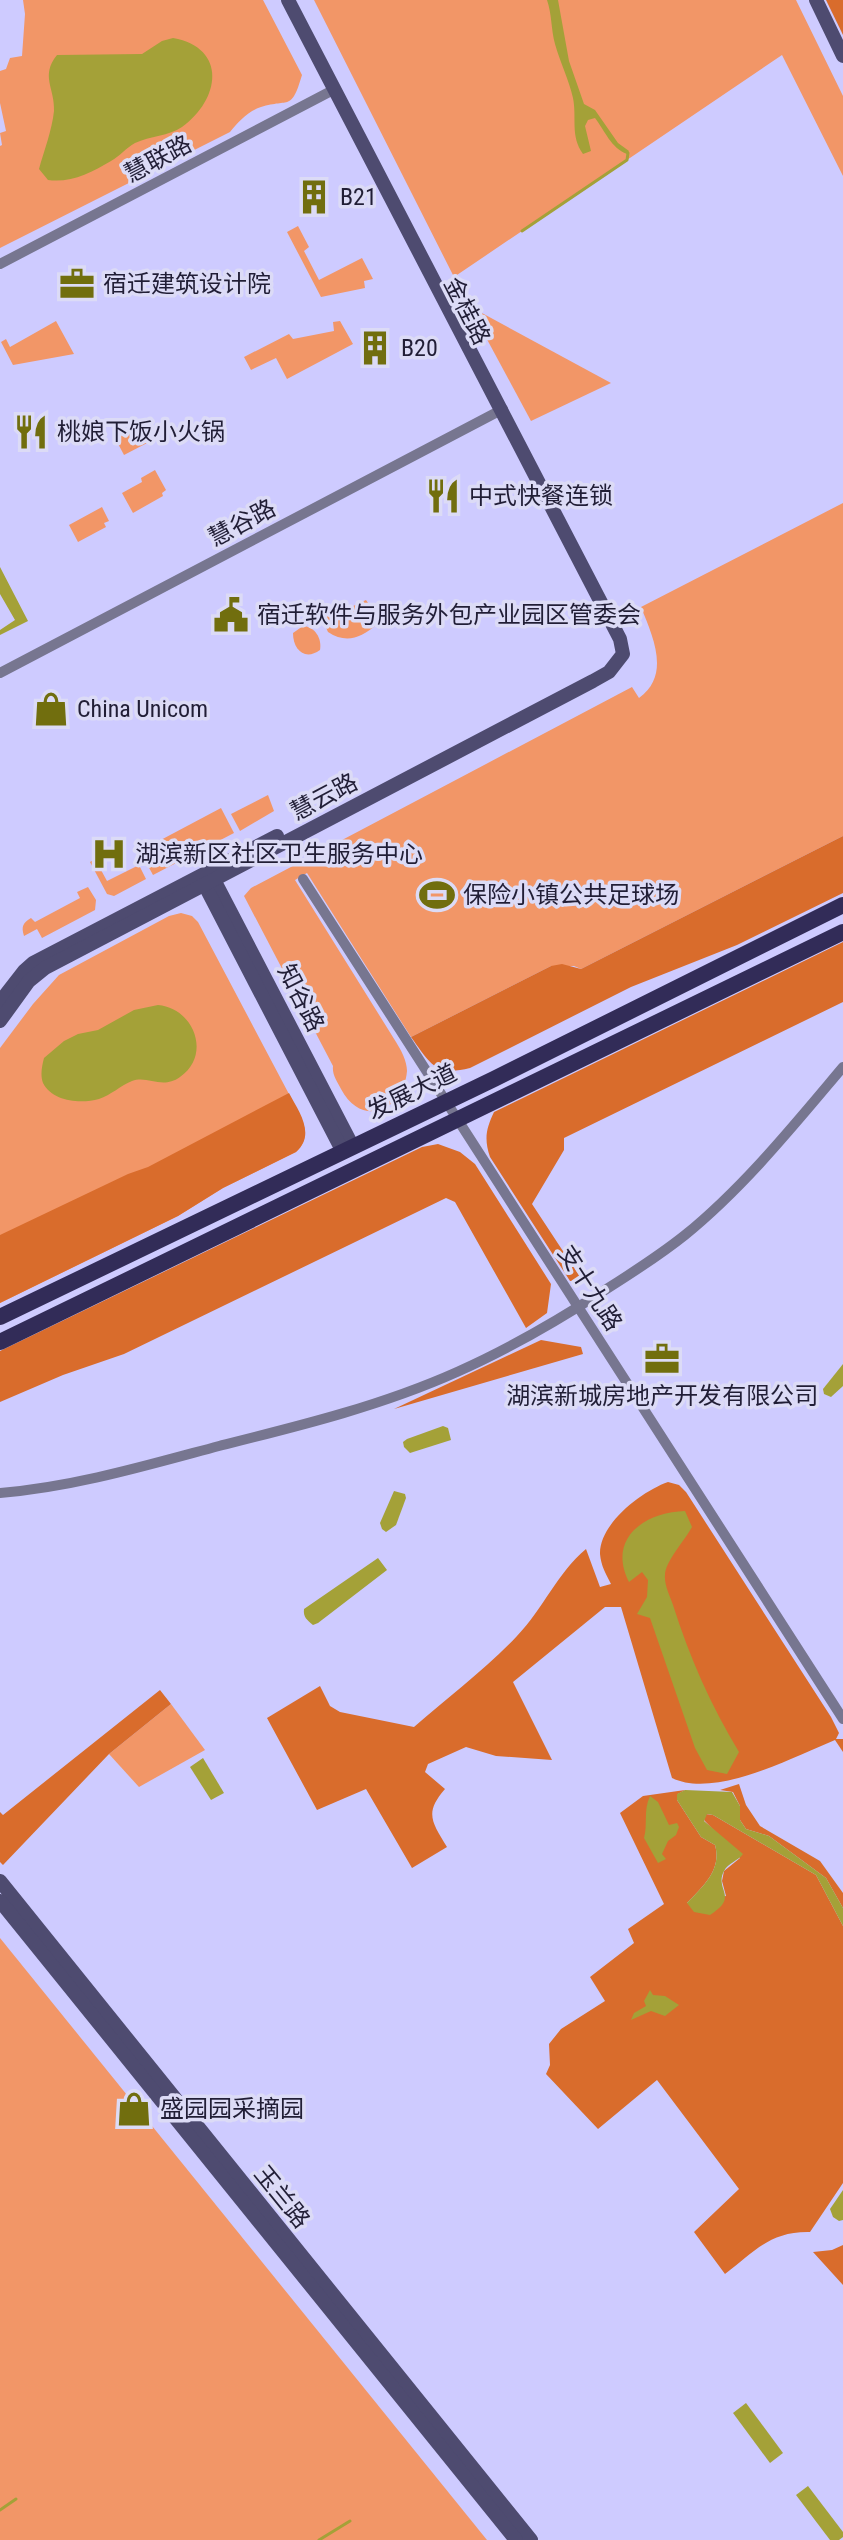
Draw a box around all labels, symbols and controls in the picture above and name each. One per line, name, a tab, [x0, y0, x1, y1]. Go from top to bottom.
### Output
street label: 慧联路	[120, 130, 196, 188]
building icon: B21	[295, 178, 333, 216]
place label: B21	[340, 183, 377, 211]
office icon: 宿迁建筑设计院	[58, 265, 96, 303]
place label: 宿迁建筑设计院	[103, 270, 271, 298]
street label: 金桂路	[438, 273, 496, 349]
building icon: B20	[356, 329, 394, 367]
place label: B20	[401, 334, 438, 362]
restaurant icon: 桃娘下饭小火锅	[12, 413, 50, 451]
place label: 桃娘下饭小火锅	[57, 418, 225, 446]
restaurant icon: 中式快餐连锁	[424, 477, 462, 515]
place label: 中式快餐连锁	[469, 482, 613, 510]
street label: 慧谷路	[204, 494, 280, 552]
public building icon: 宿迁软件与服务外包产业园区管委会	[212, 596, 250, 634]
place label: 宿迁软件与服务外包产业园区管委会	[257, 601, 641, 629]
shop icon: China Unicom	[32, 690, 70, 728]
place label: China Unicom	[77, 695, 208, 723]
street label: 慧云路	[286, 768, 362, 826]
hospital icon: 湖滨新区社区卫生服务中心	[90, 835, 128, 873]
place label: 湖滨新区社区卫生服务中心	[135, 840, 423, 868]
sports icon: 保险小镇公共足球场	[418, 876, 456, 914]
place label: 保险小镇公共足球场	[463, 881, 679, 909]
street label: 知谷路	[272, 960, 330, 1036]
street label: 发展大道	[363, 1058, 461, 1126]
street label: 支十九路	[552, 1240, 628, 1336]
office icon: 湖滨新城房地产开发有限公司	[643, 1340, 681, 1378]
place label: 湖滨新城房地产开发有限公司	[506, 1382, 818, 1410]
shop icon: 盛园园采摘园	[115, 2090, 153, 2128]
place label: 盛园园采摘园	[160, 2095, 304, 2123]
street label: 玉兰路	[248, 2160, 316, 2234]

